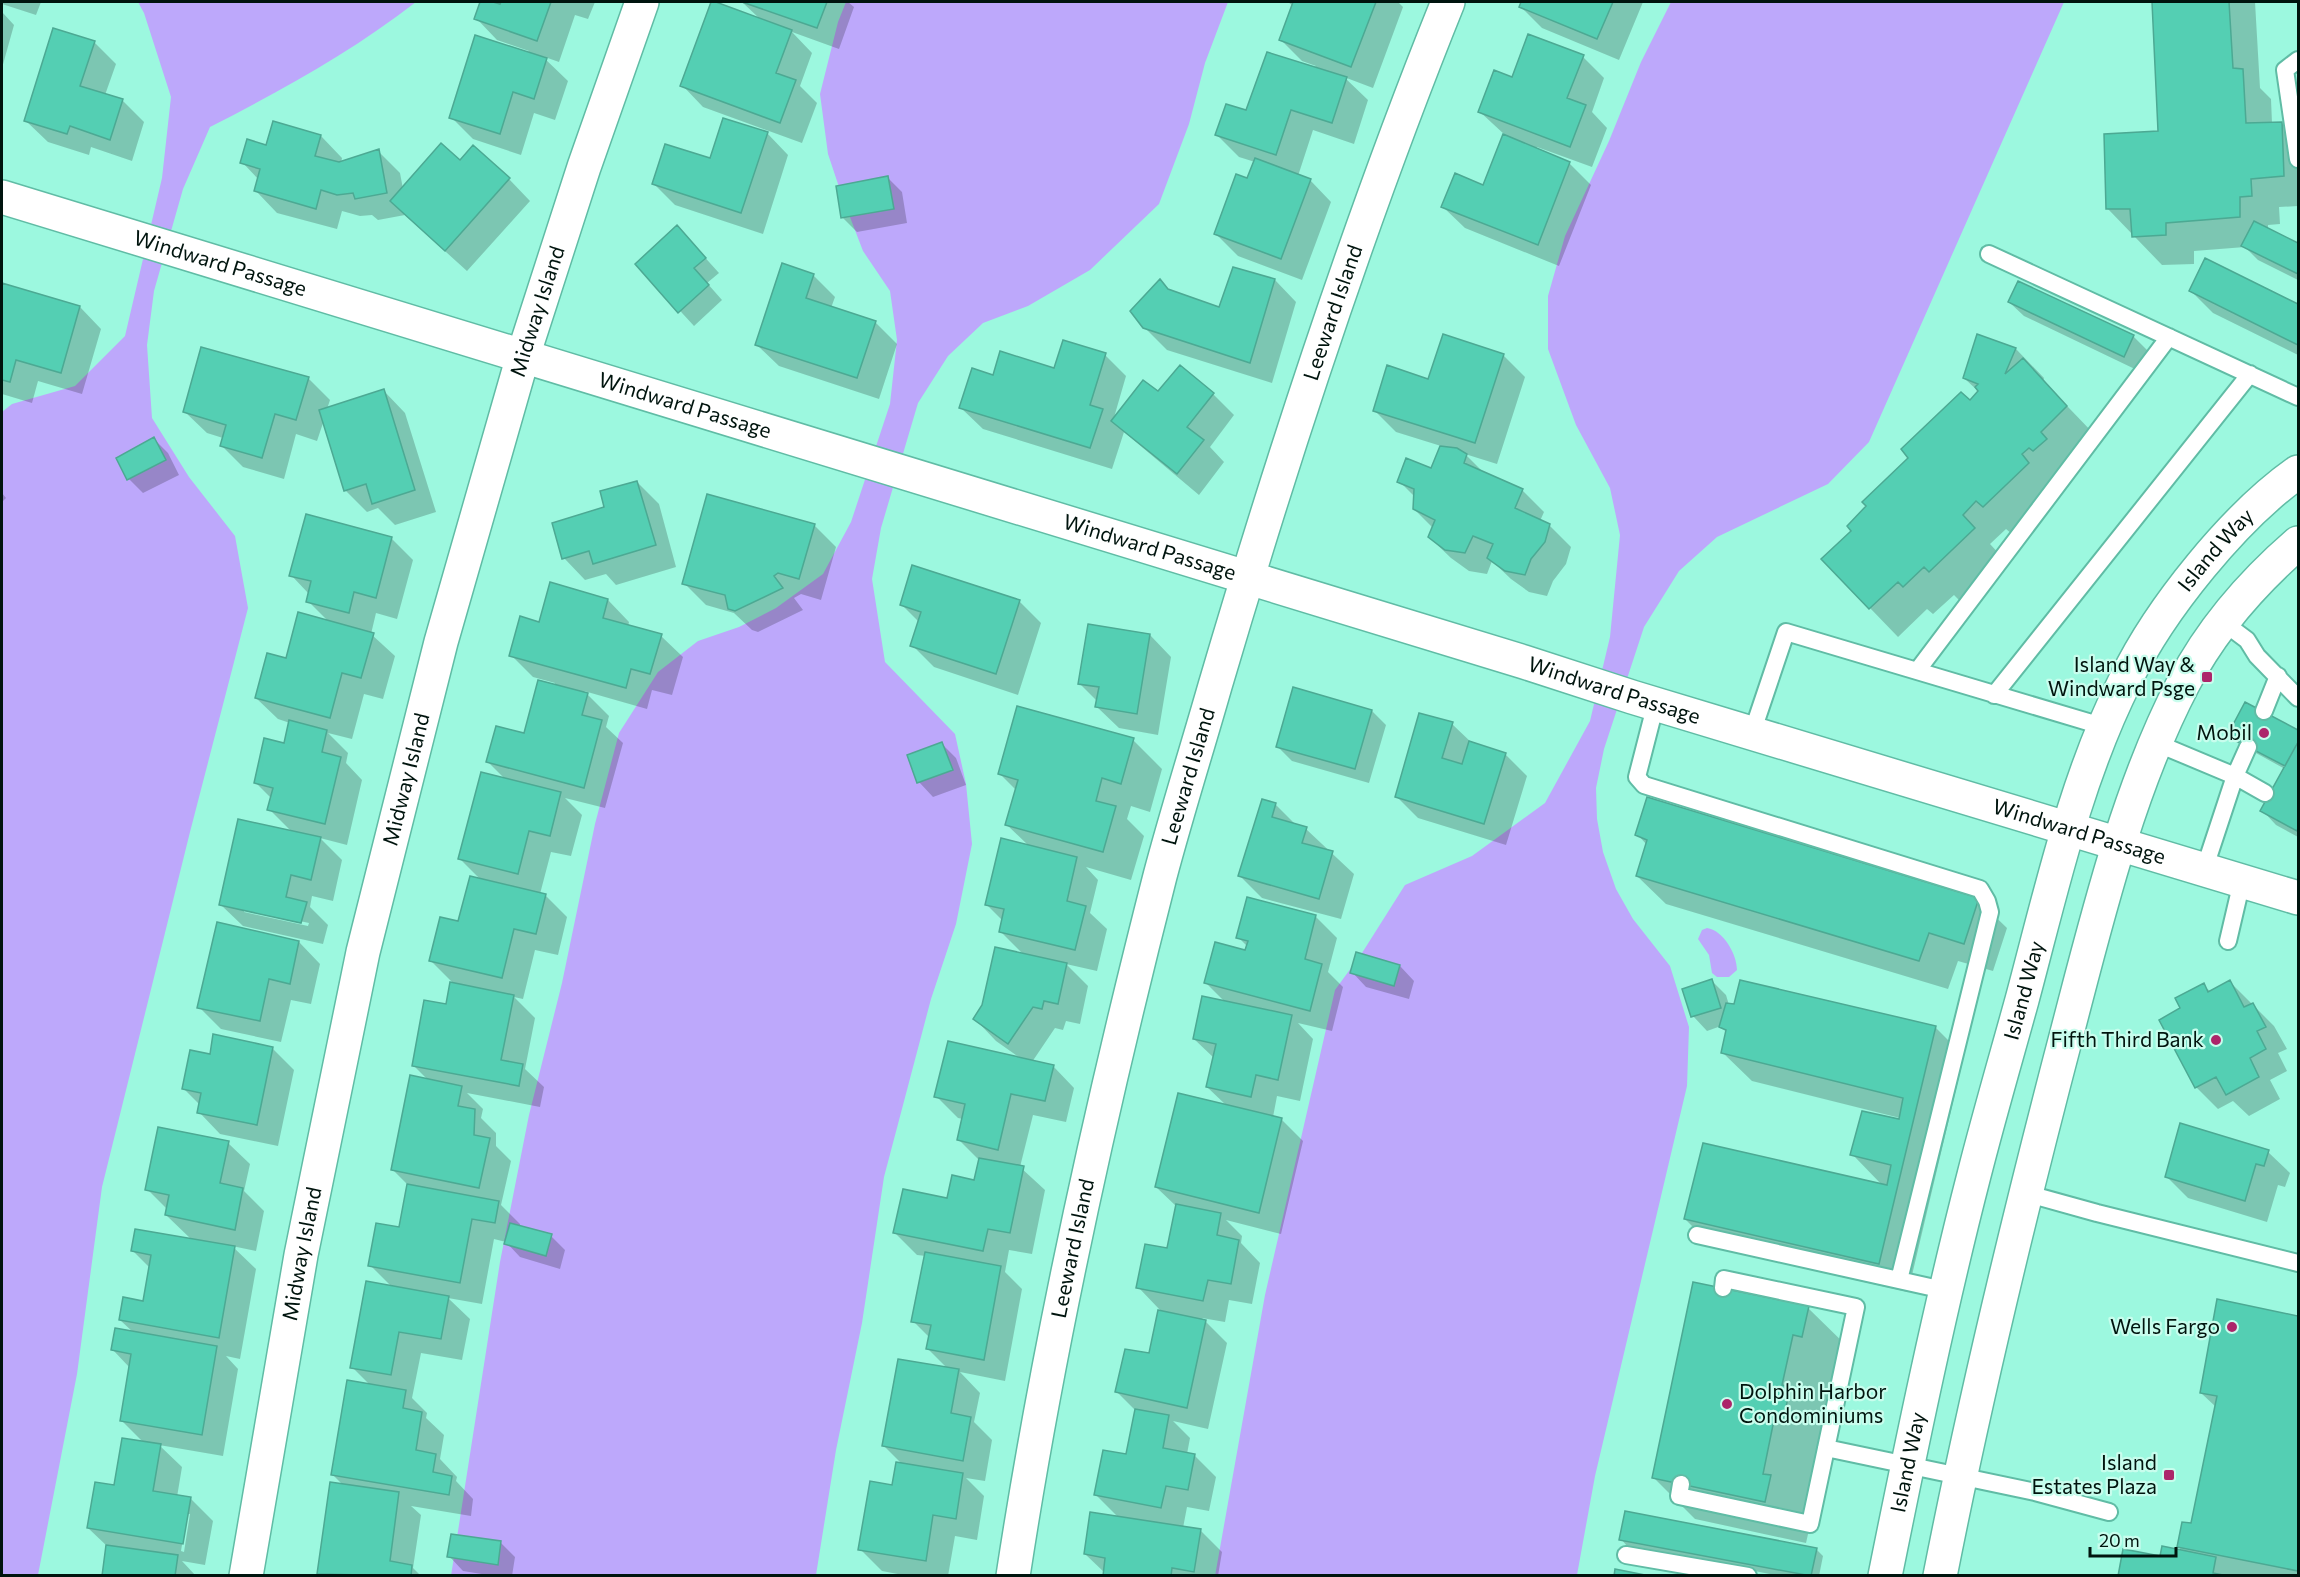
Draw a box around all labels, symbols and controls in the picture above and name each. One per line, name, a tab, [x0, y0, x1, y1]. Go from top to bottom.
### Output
street label: Windward Passage	[131, 224, 310, 300]
street label: Leeward Island	[1297, 241, 1367, 383]
street label: Midway Island	[504, 242, 569, 379]
street label: Windward Passage	[596, 366, 775, 442]
street label: Island Way	[2172, 502, 2258, 596]
street label: Windward Passage	[1061, 508, 1239, 584]
street label: Windward Passage	[1525, 650, 1704, 728]
place label: Island Way & Windward Psge	[2048, 651, 2196, 700]
marker: Island Way & Windward Psge	[2200, 670, 2214, 684]
street label: Leeward Island	[1155, 705, 1219, 848]
street label: Midway Island	[376, 710, 434, 848]
place label: Mobil	[2196, 719, 2252, 744]
marker: Mobil	[2257, 726, 2271, 740]
street label: Windward Passage	[1990, 793, 2169, 868]
street label: Island Way	[1997, 938, 2048, 1043]
place label: Fifth Third Bank	[2051, 1026, 2204, 1051]
marker: Fifth Third Bank	[2209, 1033, 2223, 1047]
street label: Leeward Island	[1045, 1176, 1098, 1320]
street label: Midway Island	[276, 1184, 326, 1323]
place label: Wells Fargo	[2110, 1313, 2220, 1338]
marker: Wells Fargo	[2225, 1320, 2239, 1334]
place label: Dolphin Harbor Condominiums	[1739, 1378, 1887, 1427]
marker: Dolphin Harbor Condominiums	[1720, 1397, 1734, 1411]
street label: Island Way	[1884, 1409, 1930, 1514]
place label: Island Estates Plaza	[2031, 1449, 2157, 1498]
marker: Island Estates Plaza	[2162, 1468, 2176, 1482]
scale bar	[2090, 1520, 2176, 1558]
text: 20 m	[2099, 1529, 2140, 1551]

